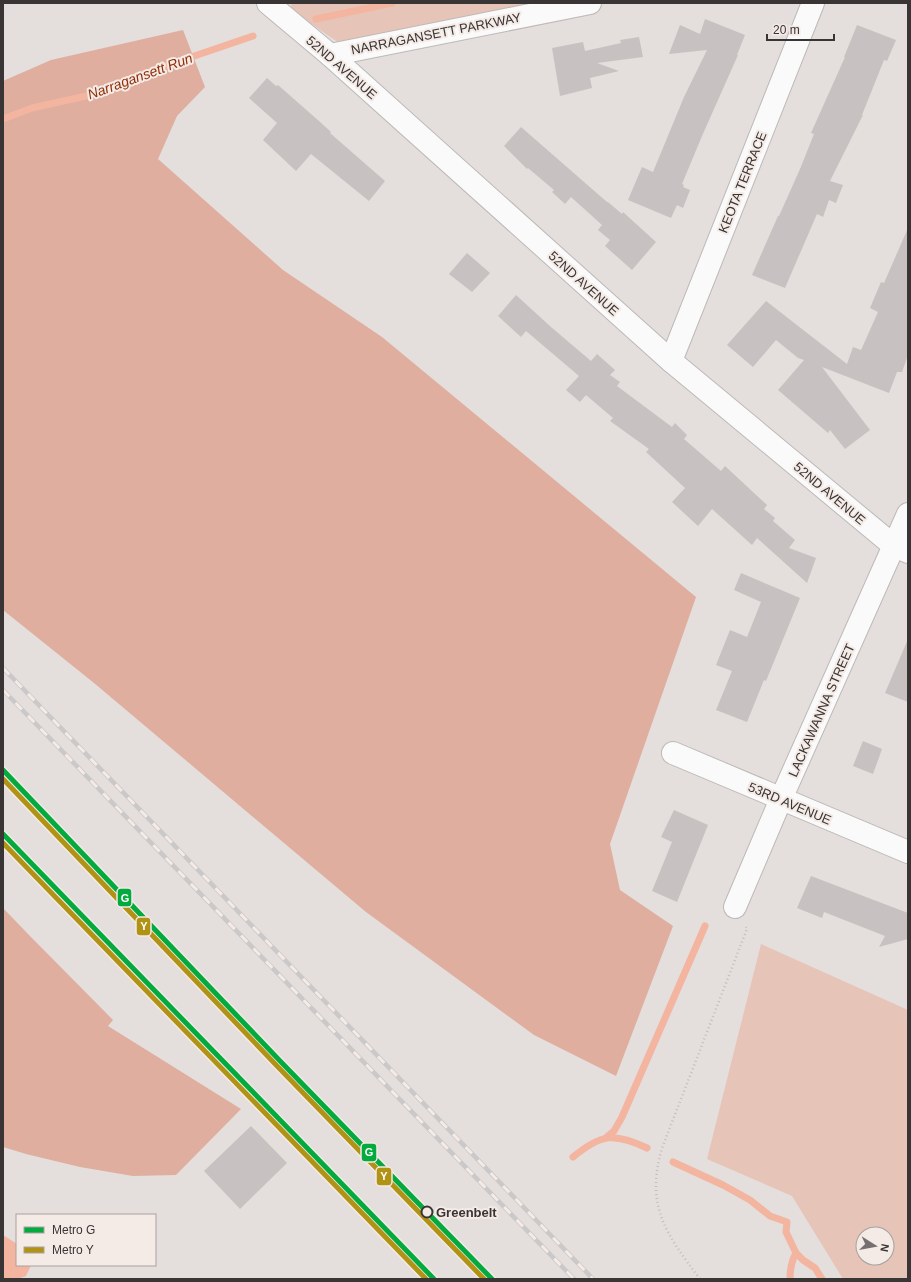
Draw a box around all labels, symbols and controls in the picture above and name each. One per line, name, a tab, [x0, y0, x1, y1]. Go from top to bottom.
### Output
street label: NARRAGANSETT PARKWAY	[350, 10, 523, 57]
scale bar	[767, 16, 834, 42]
text: 20 m	[773, 23, 800, 37]
street label: 52ND AVENUE	[303, 33, 380, 102]
water label: Narragansett Run	[85, 50, 195, 102]
street label: KEOTA TERRACE	[715, 129, 770, 235]
street label: 52ND AVENUE	[546, 248, 622, 319]
street label: 52ND AVENUE	[791, 459, 869, 528]
street label: LACKAWANNA STREET	[785, 641, 858, 779]
street label: 53RD AVENUE	[746, 779, 834, 828]
line badge: G	[117, 888, 132, 907]
text: G	[121, 892, 129, 904]
line badge: Y	[136, 917, 151, 936]
text: Y	[140, 920, 148, 932]
line badge: G	[361, 1143, 377, 1162]
text: G	[365, 1146, 373, 1158]
line badge: Y	[376, 1167, 392, 1186]
text: Y	[380, 1170, 388, 1182]
marker: Greenbelt	[420, 1205, 434, 1219]
place label: Greenbelt	[436, 1205, 497, 1220]
legend	[16, 1214, 156, 1266]
text: Metro G	[52, 1223, 95, 1237]
north arrow	[855, 1226, 895, 1266]
text: Metro Y	[52, 1243, 94, 1257]
text: N	[878, 1243, 891, 1253]

